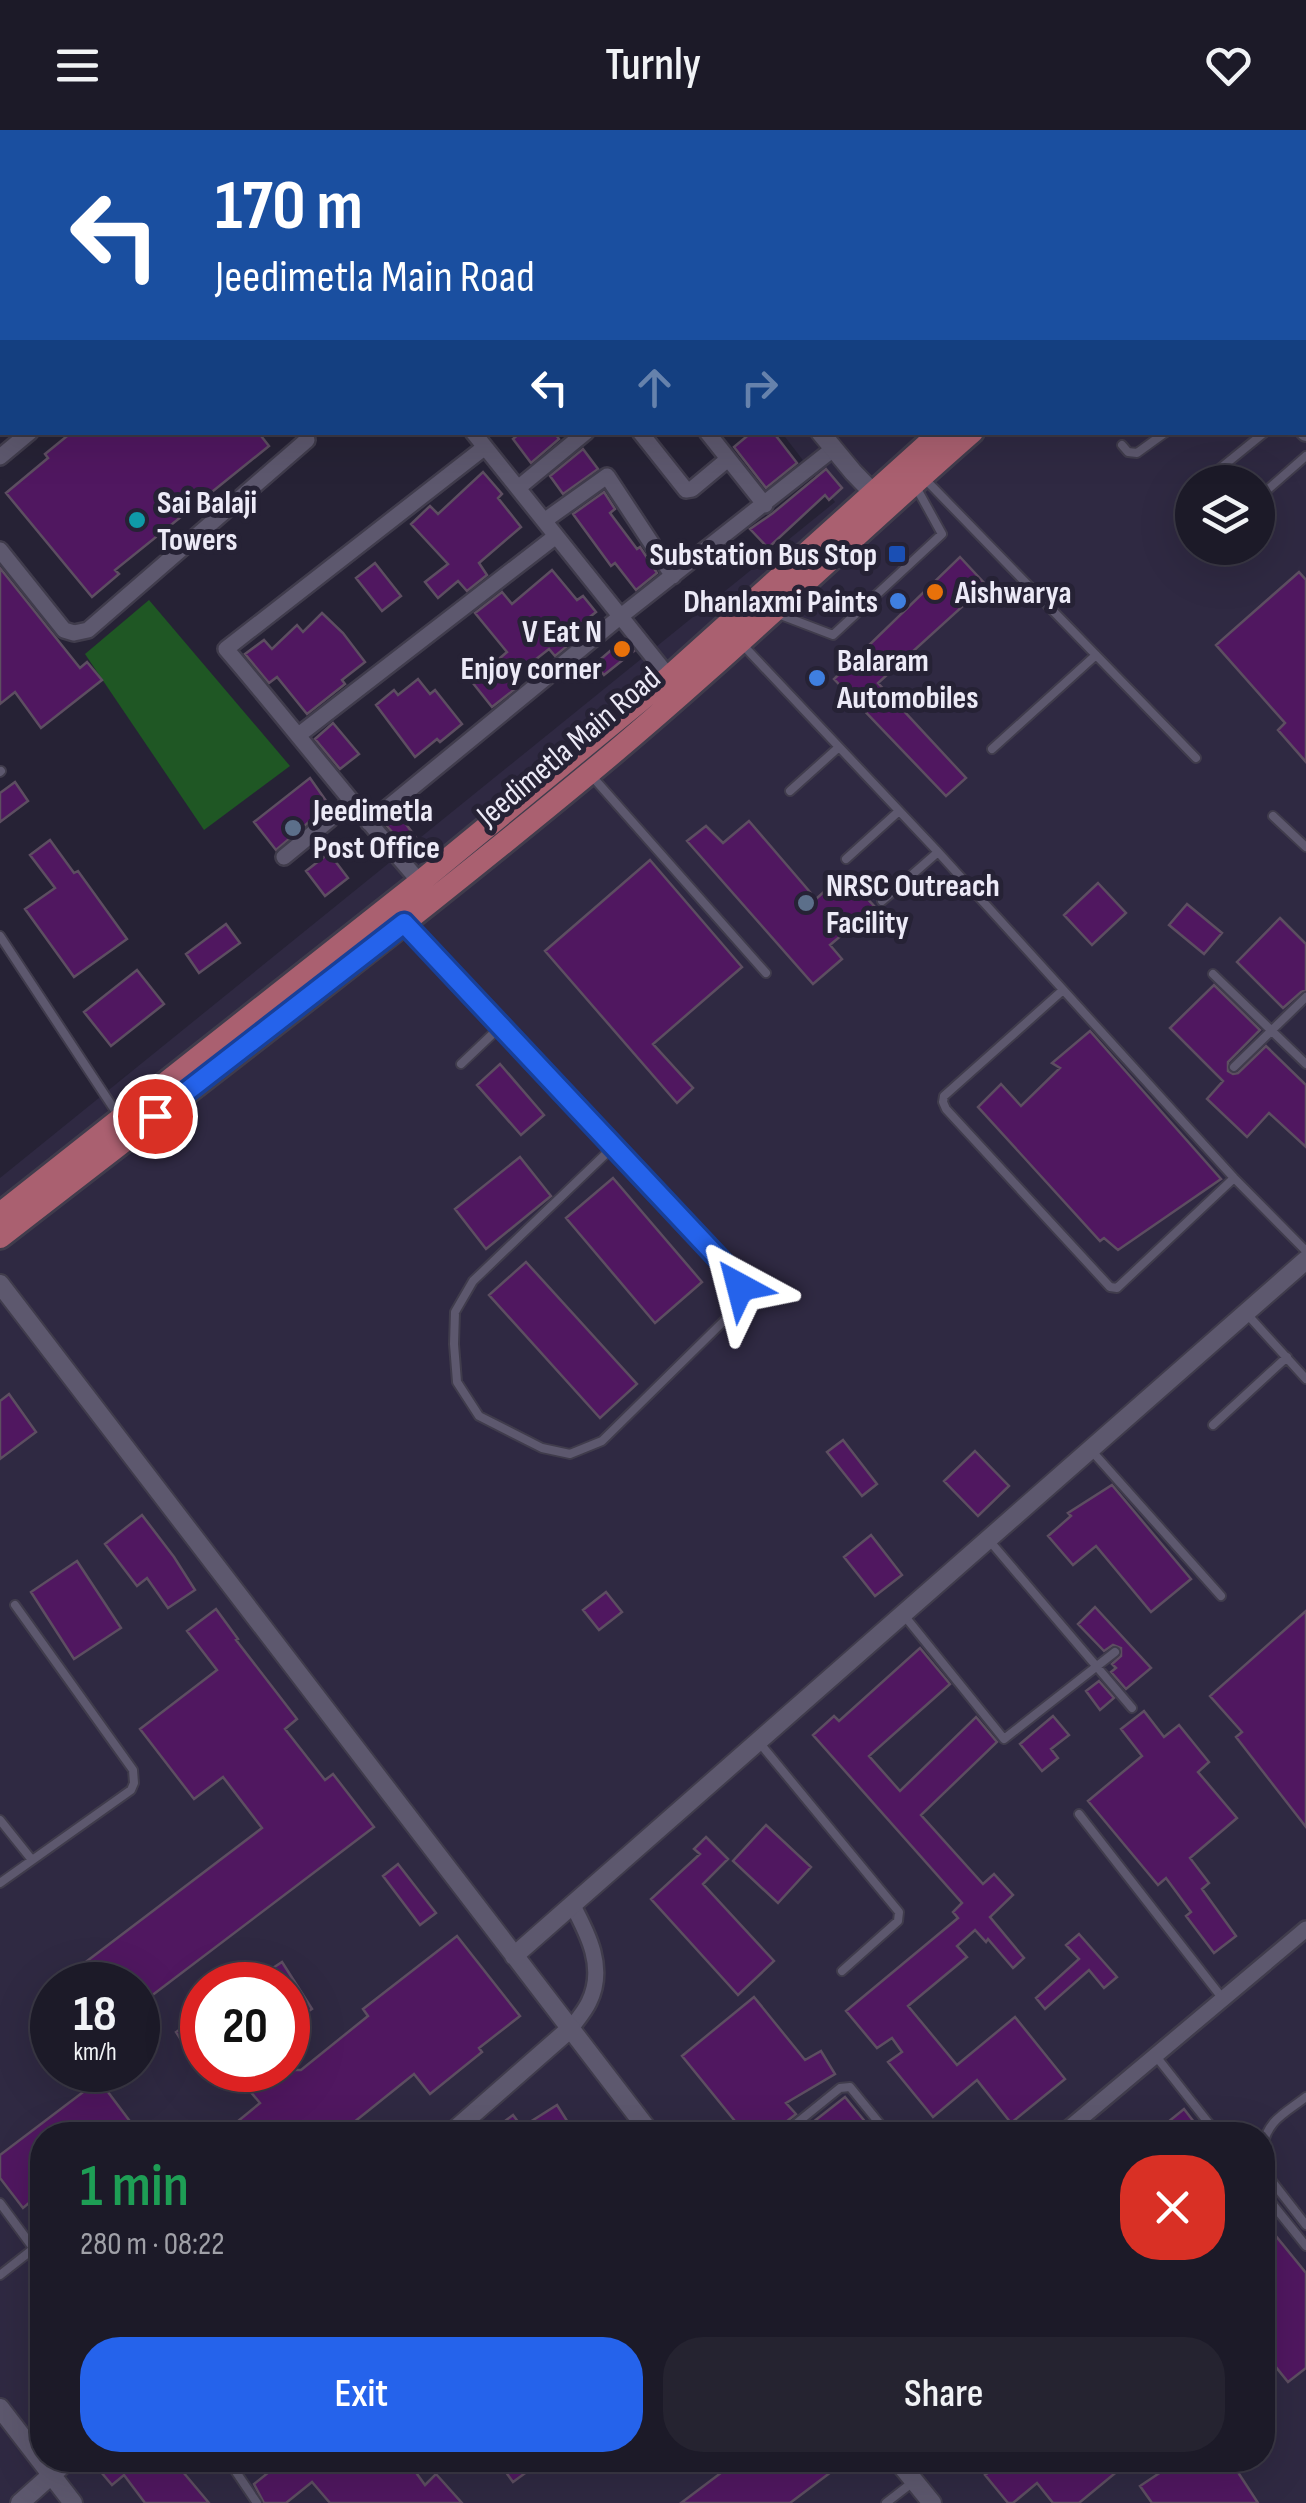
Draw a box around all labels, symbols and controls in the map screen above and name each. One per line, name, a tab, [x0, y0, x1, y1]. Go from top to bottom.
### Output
icon: menu	[50, 38, 105, 93]
text: Turnly	[605, 38, 701, 93]
icon: heart	[1201, 38, 1256, 93]
text: 170 m	[215, 165, 363, 249]
icon: left	[50, 170, 180, 300]
text: Jeedimetla Main Road	[215, 250, 535, 305]
icon: left	[522, 360, 577, 415]
icon: ahead	[627, 360, 682, 415]
icon: right	[732, 360, 787, 415]
map controls	[1175, 465, 1275, 565]
button: layers	[1175, 465, 1275, 565]
place label: Sai Balaji Towers	[157, 484, 257, 560]
marker: Sai Balaji Towers	[126, 509, 148, 531]
place label: Substation Bus Stop	[649, 536, 877, 575]
marker: Substation Bus Stop	[886, 543, 908, 565]
place label: Aishwarya	[954, 574, 1071, 613]
marker: Aishwarya	[924, 581, 946, 603]
place label: Dhanlaxmi Paints	[683, 583, 878, 622]
marker: Dhanlaxmi Paints	[887, 590, 909, 612]
place label: V Eat N Enjoy corner	[460, 613, 602, 689]
marker: V Eat N Enjoy corner	[611, 638, 633, 660]
place label: Balaram Automobiles	[836, 642, 979, 718]
street label: Jeedimetla Main Road	[469, 659, 669, 836]
marker: Balaram Automobiles	[806, 667, 828, 689]
place label: Jeedimetla Post Office	[312, 792, 440, 868]
marker: Jeedimetla Post Office	[282, 817, 304, 839]
place label: NRSC Outreach Facility	[826, 867, 1000, 943]
marker: NRSC Outreach Facility	[795, 892, 817, 914]
pin	[113, 1074, 198, 1159]
icon: arrive	[128, 1089, 183, 1144]
position arrow	[688, 1235, 792, 1339]
speed limit sign: 20	[180, 1962, 310, 2092]
text: 18	[73, 1985, 117, 2045]
text: km/h	[73, 2037, 117, 2068]
text: 1 min	[80, 2151, 189, 2223]
button: close	[1120, 2155, 1225, 2260]
text: 280 m · 08:22	[80, 2225, 224, 2264]
button: Exit	[80, 2337, 643, 2452]
button: Share	[663, 2337, 1225, 2452]

